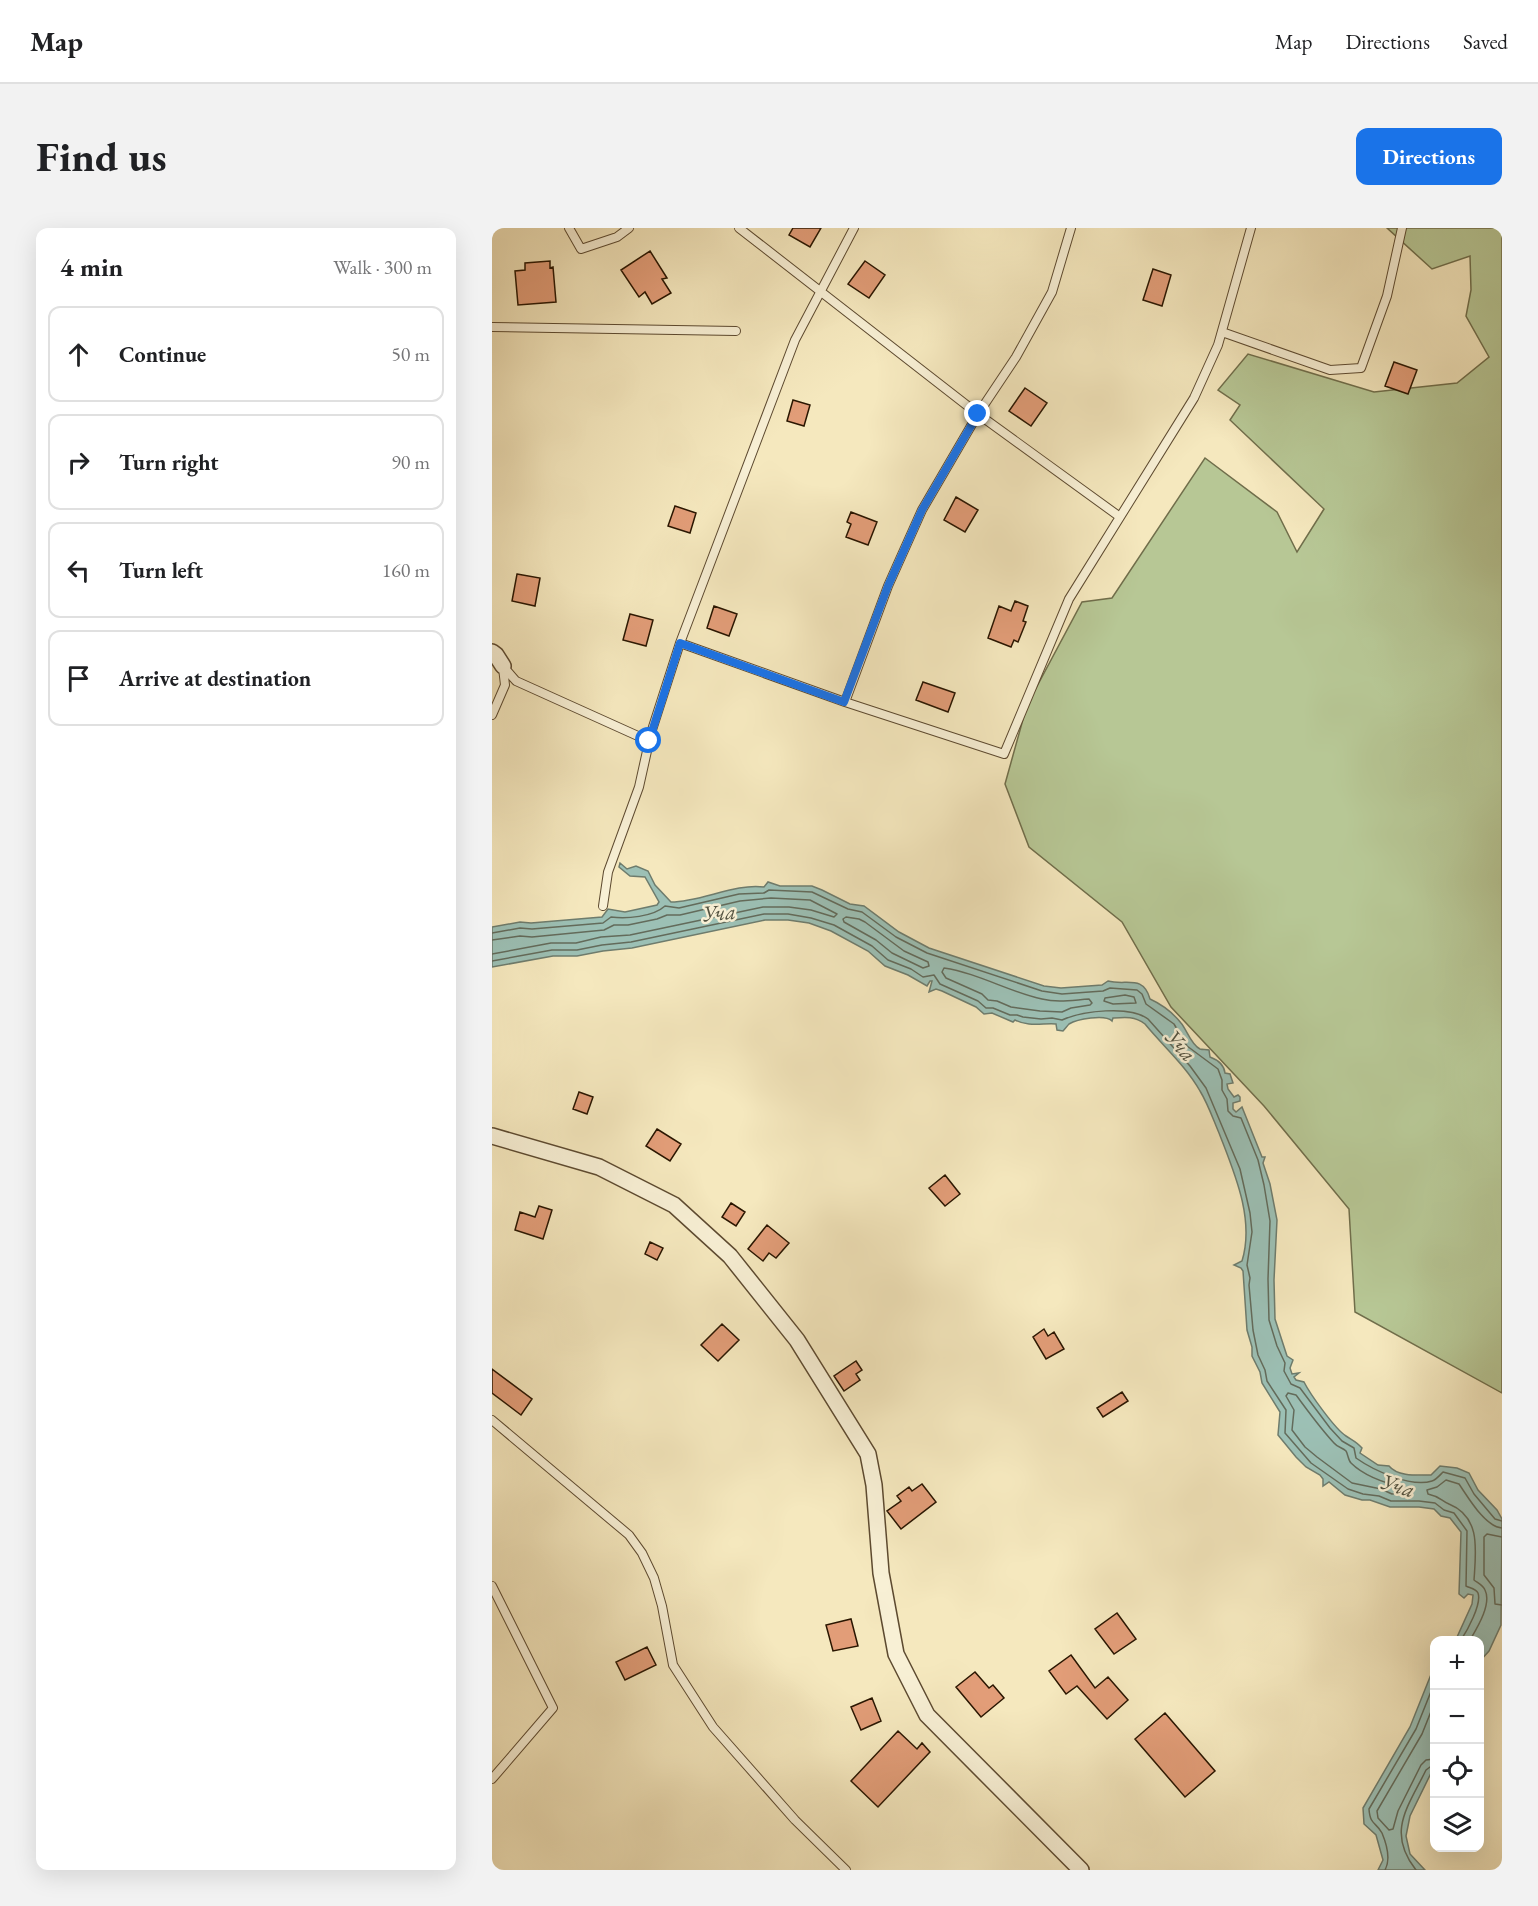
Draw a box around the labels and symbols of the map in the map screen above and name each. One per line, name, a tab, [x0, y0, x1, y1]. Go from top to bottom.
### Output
route end	[964, 400, 990, 426]
route start	[635, 727, 661, 753]
water label: Уча	[701, 897, 737, 928]
water label: Уча	[1159, 1023, 1203, 1068]
water label: Уча	[1377, 1467, 1418, 1504]

